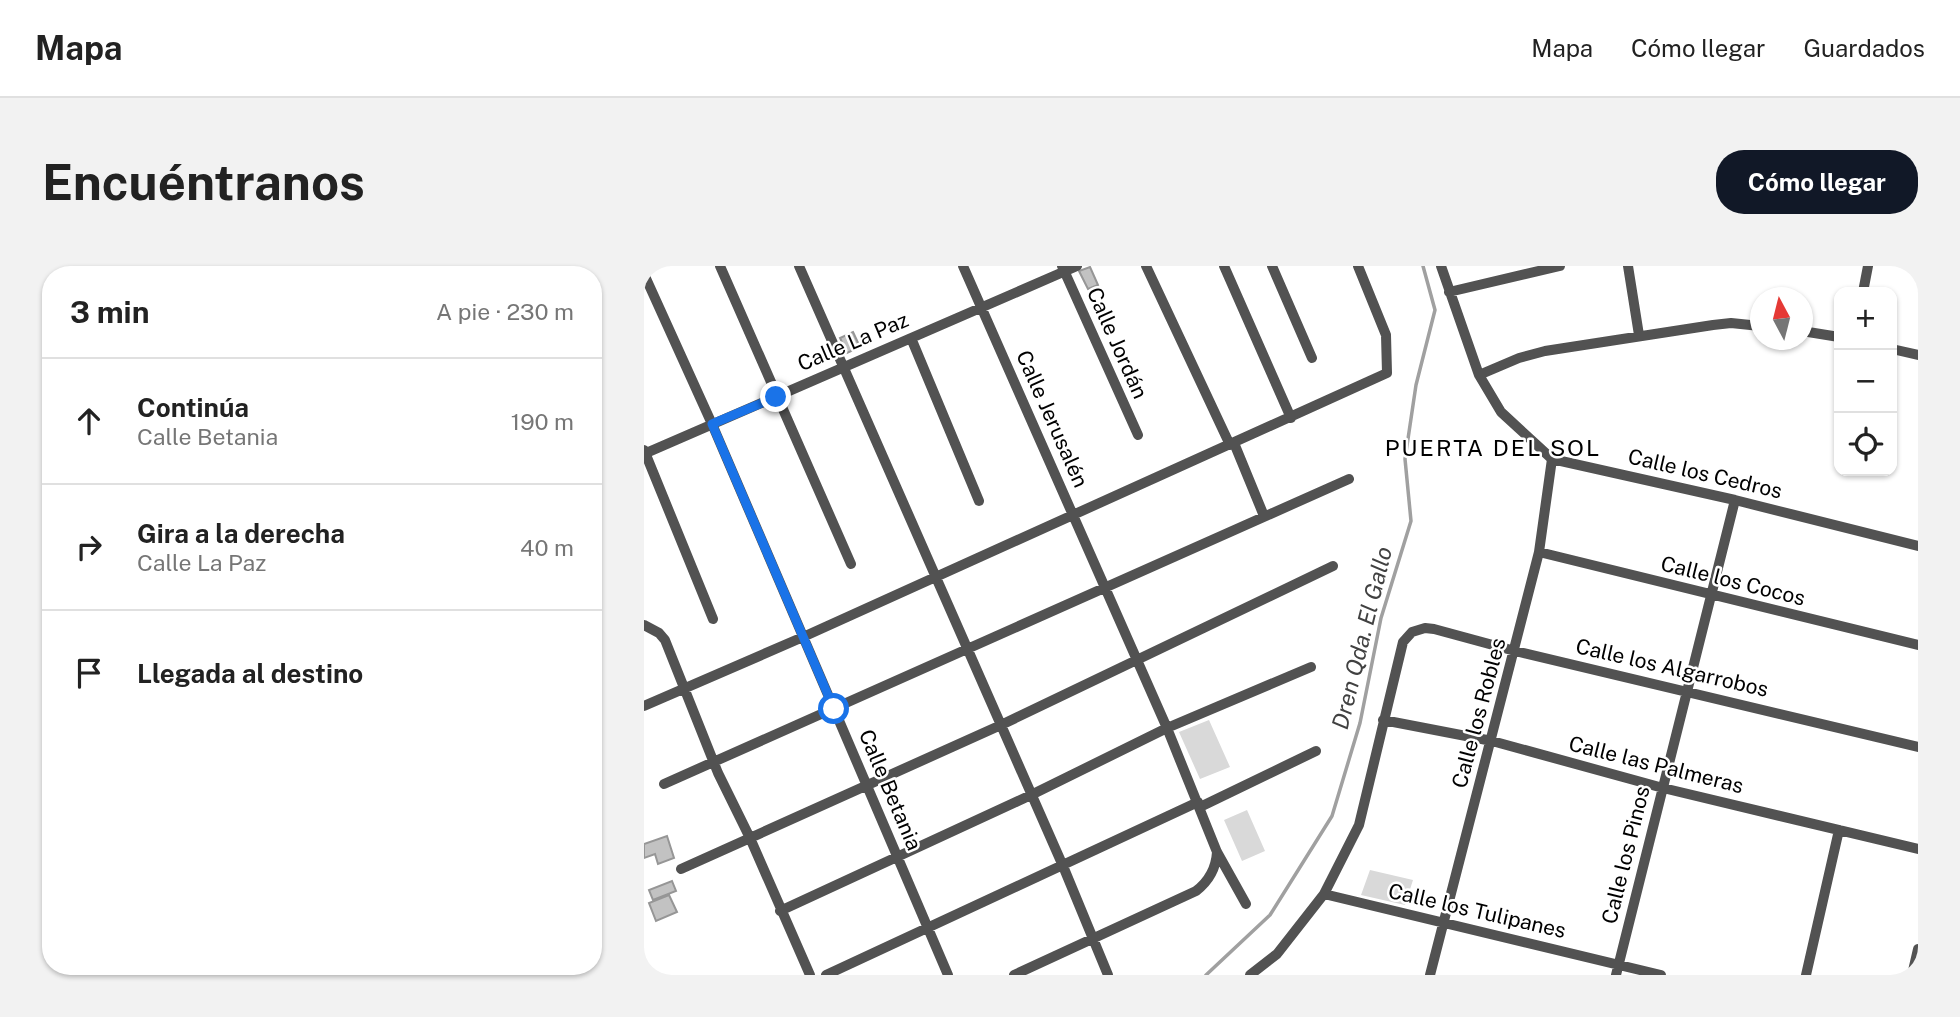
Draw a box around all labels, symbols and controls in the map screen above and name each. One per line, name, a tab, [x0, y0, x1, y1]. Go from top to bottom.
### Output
text: Mapa	[35, 29, 123, 67]
text: Mapa	[1531, 34, 1593, 62]
text: Cómo llegar	[1631, 34, 1765, 62]
text: Guardados	[1803, 34, 1925, 62]
button: Cómo llegar	[1716, 150, 1918, 214]
text: Encuéntranos	[42, 153, 365, 211]
street label: Calle Jordán	[1082, 283, 1153, 402]
north arrow	[1750, 287, 1813, 350]
map controls	[1834, 287, 1897, 476]
button: +	[1834, 287, 1897, 350]
text: 3 min	[70, 294, 149, 330]
text: A pie · 230 m	[436, 298, 574, 325]
street label: Calle La Paz	[794, 307, 912, 376]
street label: Calle Jerusalén	[1011, 346, 1094, 491]
button: −	[1834, 350, 1897, 413]
route end	[760, 381, 791, 412]
text: Continúa	[137, 392, 249, 423]
icon: ahead	[70, 402, 108, 440]
text: 190 m	[511, 408, 574, 435]
button: locate	[1834, 413, 1897, 476]
text: Calle Betania	[137, 423, 278, 450]
district label: PUERTA DEL SOL	[1385, 434, 1601, 461]
street label: Calle los Cedros	[1626, 444, 1785, 503]
text: Gira a la derecha	[137, 518, 345, 549]
icon: right	[70, 528, 108, 566]
text: 40 m	[520, 534, 574, 561]
water label: Dren Qda. El Gallo	[1326, 544, 1397, 732]
text: Calle La Paz	[137, 549, 266, 576]
street label: Calle los Cocos	[1658, 550, 1808, 611]
street label: Calle los Algarrobos	[1573, 633, 1771, 702]
street label: Calle los Robles	[1446, 635, 1511, 791]
icon: arrive	[70, 654, 108, 692]
text: Llegada al destino	[137, 658, 363, 689]
route start	[818, 693, 849, 724]
street label: Calle Betania	[854, 726, 927, 854]
street label: Calle las Palmeras	[1566, 731, 1746, 798]
street label: Calle los Pinos	[1596, 783, 1655, 926]
street label: Calle los Tulipanes	[1386, 878, 1568, 943]

